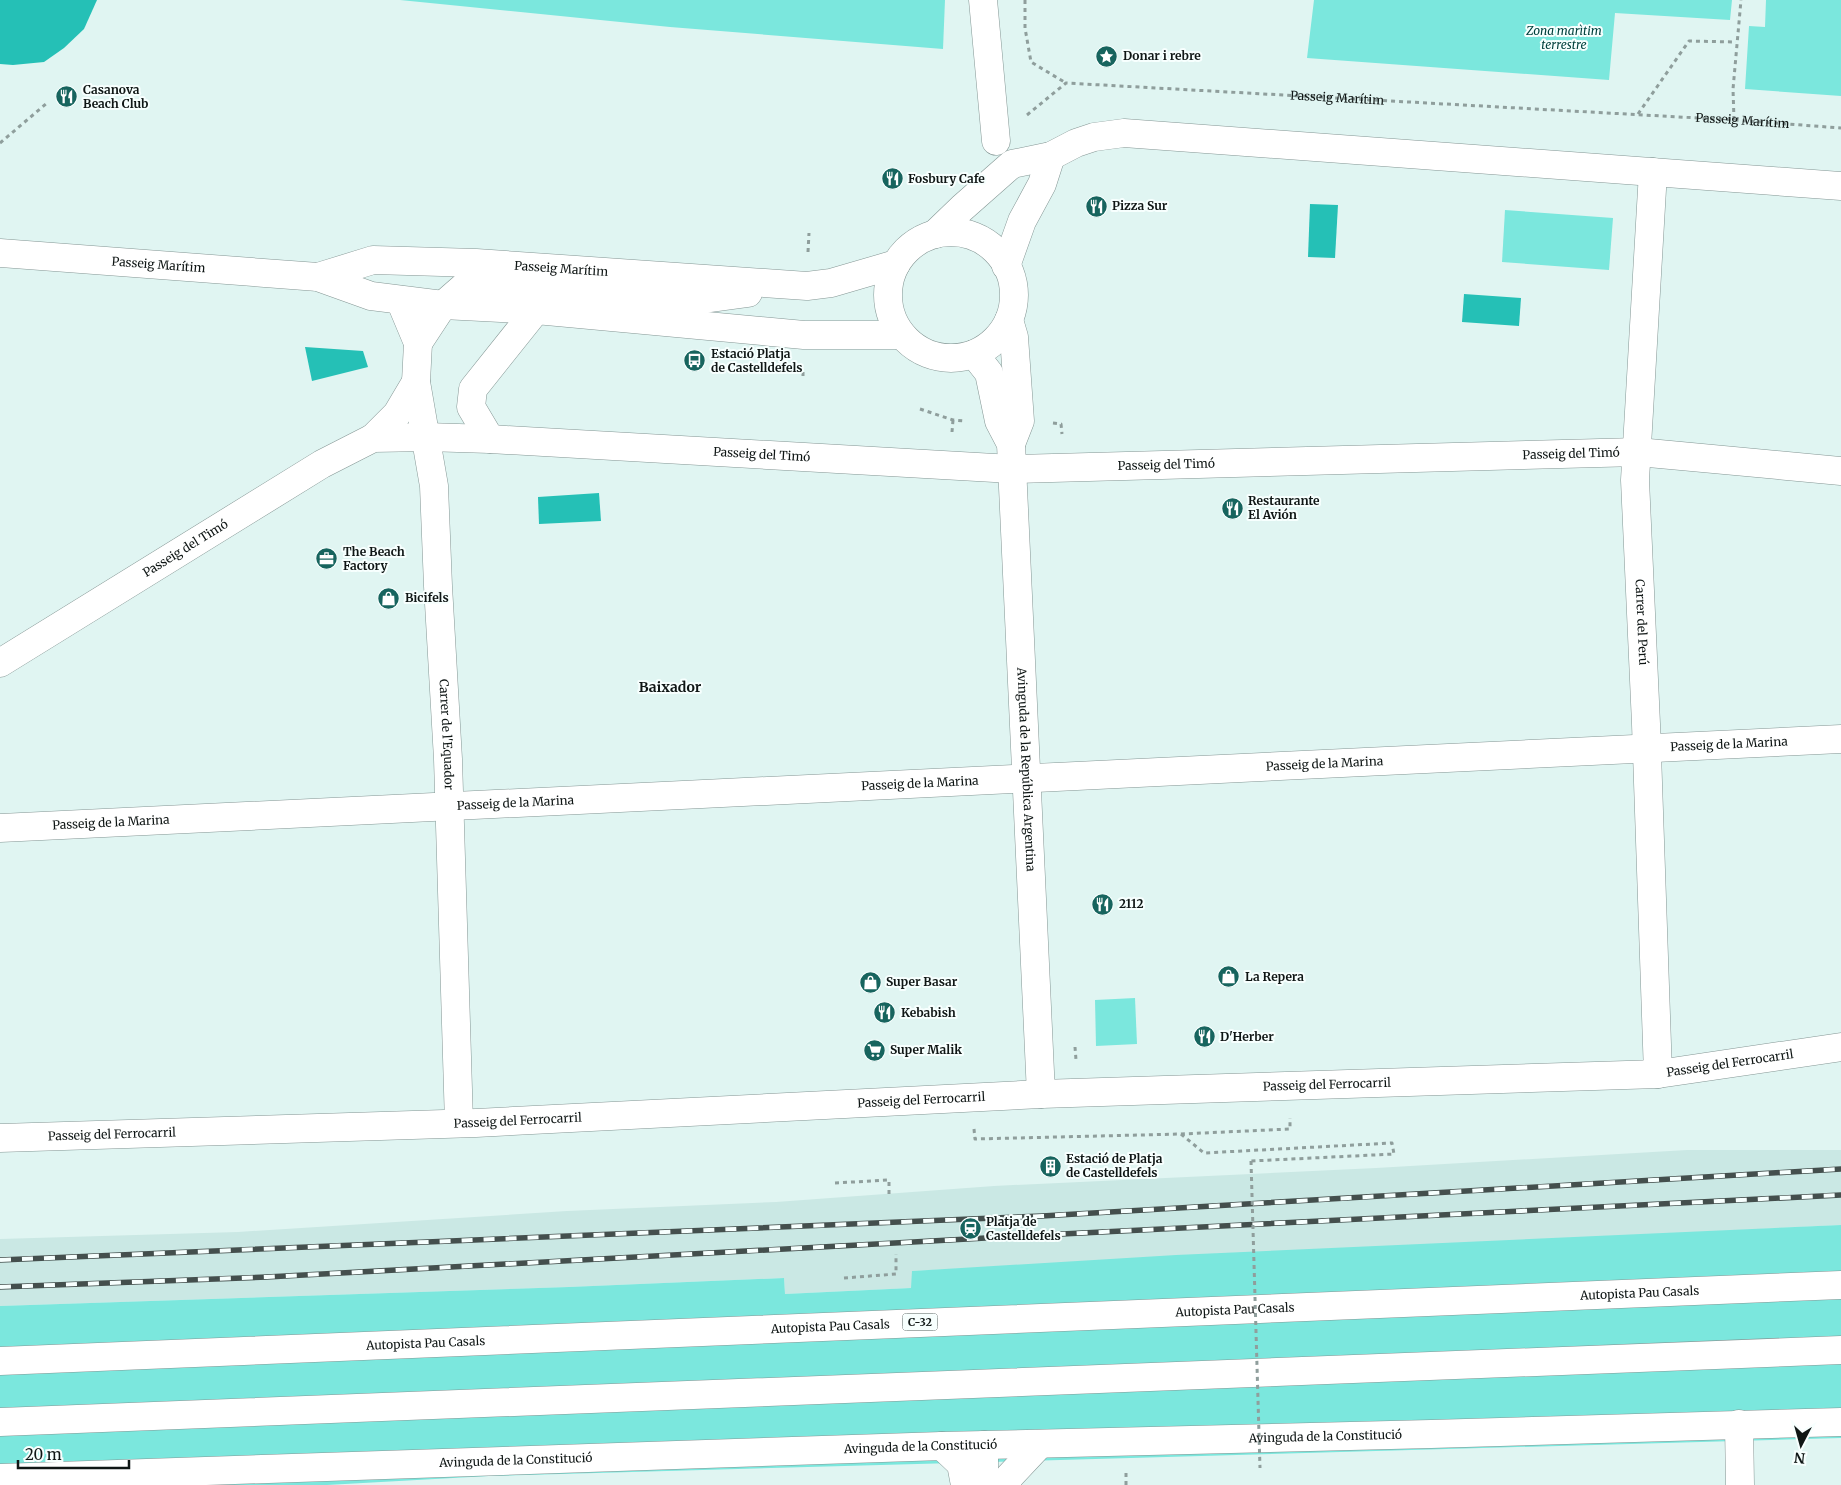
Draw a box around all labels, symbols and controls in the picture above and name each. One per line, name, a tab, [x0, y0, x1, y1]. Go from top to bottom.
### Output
park label: Zona marìtim terrestre	[1525, 23, 1602, 52]
place icon: Donar i rebre	[1095, 44, 1119, 68]
place label: Donar i rebre	[1123, 48, 1201, 63]
place label: Casanova Beach Club	[83, 82, 148, 111]
restaurant icon: Casanova Beach Club	[55, 85, 79, 109]
street label: Passeig Marítim	[1290, 87, 1385, 108]
street label: Passeig Marítim	[1695, 110, 1790, 131]
restaurant icon: Fosbury Cafe	[880, 167, 904, 191]
place label: Fosbury Cafe	[908, 171, 985, 186]
restaurant icon: Pizza Sur	[1084, 194, 1108, 218]
place label: Pizza Sur	[1112, 198, 1168, 213]
street label: Passeig Marítim	[111, 253, 206, 275]
street label: Passeig Marítim	[514, 258, 609, 279]
place label: Estació Platja de Castelldefels	[711, 346, 803, 375]
bus stop icon: Estació Platja de Castelldefels	[683, 349, 707, 373]
street label: Passeig del Timó	[713, 444, 811, 464]
street label: Passeig del Timó	[1522, 444, 1620, 462]
street label: Passeig del Timó	[1117, 455, 1215, 473]
place label: Restaurante El Avión	[1248, 493, 1320, 522]
restaurant icon: Restaurante El Avión	[1220, 496, 1244, 520]
street label: Passeig del Timó	[140, 516, 231, 580]
place label: The Beach Factory	[343, 544, 405, 573]
office icon: The Beach Factory	[315, 547, 339, 571]
street label: Carrer del Perú	[1632, 579, 1651, 666]
shop icon: Bicifels	[377, 586, 401, 610]
place label: Bicifels	[405, 590, 449, 605]
street label: Avinguda de la República Argentina	[1014, 666, 1039, 872]
district label: Baixador	[639, 678, 702, 696]
street label: Carrer de l'Equador	[436, 679, 457, 791]
street label: Passeig de la Marina	[1670, 734, 1789, 754]
street label: Passeig de la Marina	[1265, 753, 1384, 774]
street label: Passeig de la Marina	[861, 773, 979, 793]
street label: Passeig de la Marina	[456, 792, 575, 813]
street label: Passeig de la Marina	[52, 812, 170, 832]
restaurant icon: 2112	[1091, 892, 1115, 916]
place label: 2112	[1119, 896, 1143, 911]
shop icon: La Repera	[1217, 965, 1241, 989]
place label: La Repera	[1245, 969, 1304, 984]
shop icon: Super Basar	[858, 970, 882, 994]
place label: Super Basar	[886, 974, 958, 989]
restaurant icon: Kebabish	[873, 1001, 897, 1025]
place label: Kebabish	[901, 1005, 956, 1020]
restaurant icon: D'Herber	[1192, 1025, 1216, 1049]
place label: D'Herber	[1220, 1029, 1274, 1044]
supermarket icon: Super Malik	[862, 1038, 886, 1062]
place label: Super Malik	[890, 1042, 962, 1057]
street label: Passeig del Ferrocarril	[1665, 1046, 1795, 1080]
street label: Passeig del Ferrocarril	[1263, 1075, 1391, 1094]
street label: Passeig del Ferrocarril	[857, 1089, 986, 1110]
street label: Passeig del Ferrocarril	[453, 1110, 582, 1131]
street label: Passeig del Ferrocarril	[48, 1124, 176, 1143]
place label: Estació de Platja de Castelldefels	[1066, 1151, 1163, 1180]
building icon: Estació de Platja de Castelldefels	[1038, 1154, 1062, 1178]
place label: Platja de Castelldefels	[986, 1214, 1061, 1243]
station icon: Platja de Castelldefels	[958, 1217, 982, 1241]
street label: Autopista Pau Casals	[1579, 1283, 1700, 1303]
street label: Autopista Pau Casals	[1174, 1300, 1295, 1320]
road number: C-32	[902, 1314, 938, 1330]
street label: Autopista Pau Casals	[769, 1316, 890, 1336]
street label: Autopista Pau Casals	[365, 1333, 486, 1353]
north arrow	[1776, 1420, 1826, 1470]
street label: Avinguda de la Constitució	[1247, 1427, 1402, 1445]
street label: Avinguda de la Constitució	[843, 1437, 997, 1456]
scale bar	[18, 1438, 129, 1470]
text: 20 m	[25, 1445, 62, 1464]
text: N	[1793, 1448, 1806, 1467]
street label: Avinguda de la Constitució	[438, 1450, 593, 1470]

